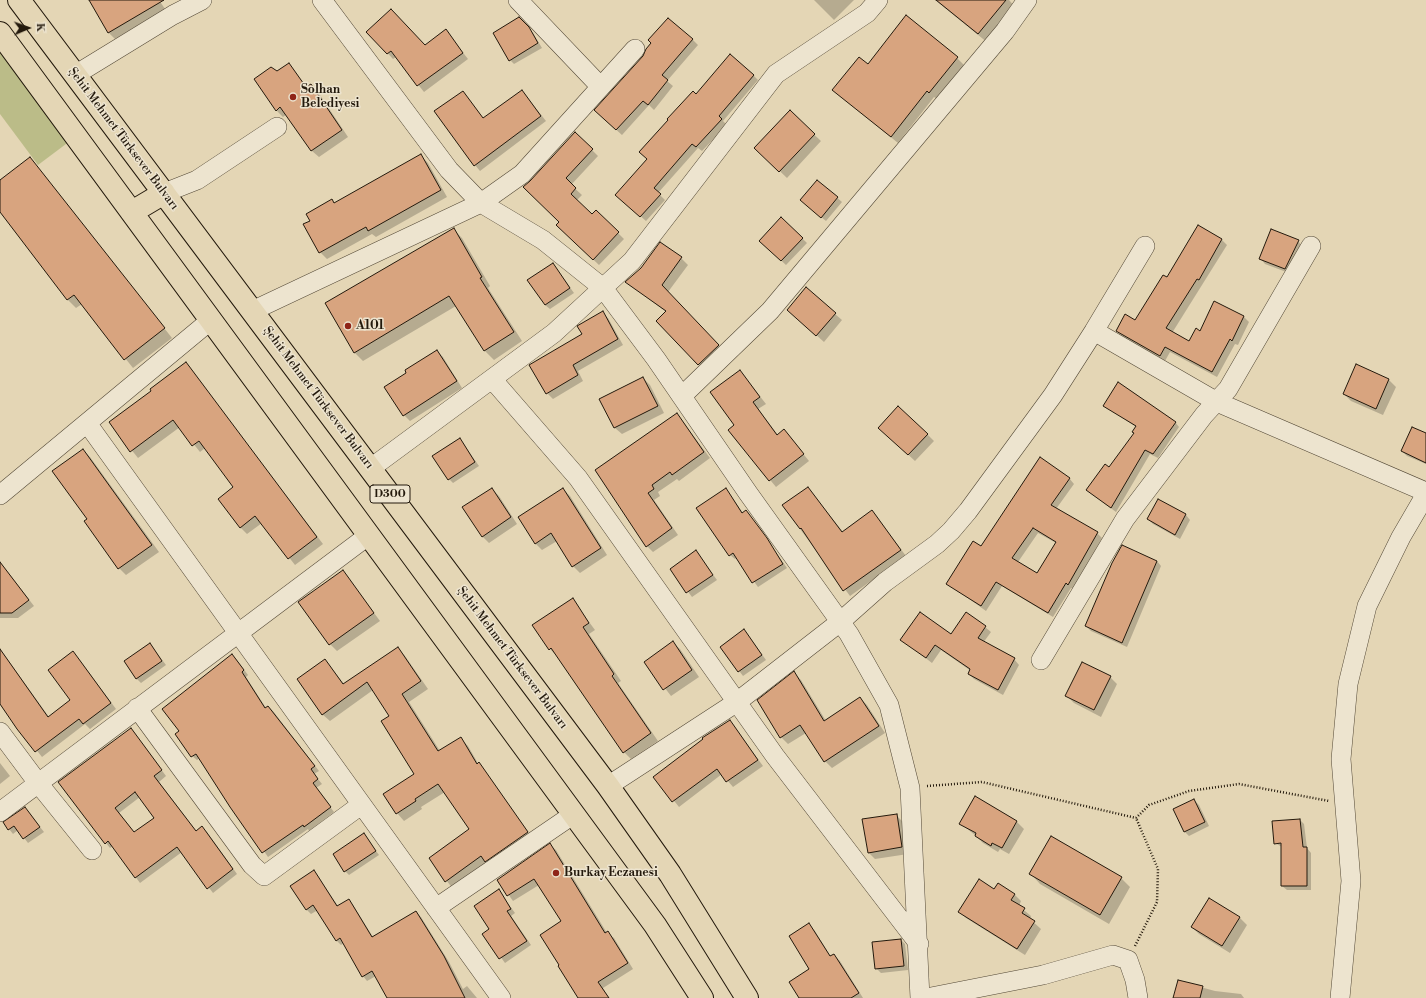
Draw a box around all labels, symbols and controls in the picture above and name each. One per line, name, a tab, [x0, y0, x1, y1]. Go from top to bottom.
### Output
north arrow	[8, 8, 48, 48]
text: K	[33, 23, 47, 32]
street label: Şehit Mehmet Türksever Bulvarı	[65, 65, 181, 213]
place label: Solhan Belediyesi	[301, 83, 359, 111]
marker: Solhan Belediyesi	[288, 92, 298, 102]
place label: A101	[356, 319, 384, 333]
marker: A101	[343, 321, 353, 331]
street label: Şehit Mehmet Türksever Bulvarı	[260, 324, 376, 472]
road number: D300	[370, 485, 410, 503]
street label: Şehit Mehmet Türksever Bulvarı	[454, 584, 570, 732]
place label: Burkay Eczanesi	[564, 866, 658, 880]
marker: Burkay Eczanesi	[551, 868, 561, 878]

